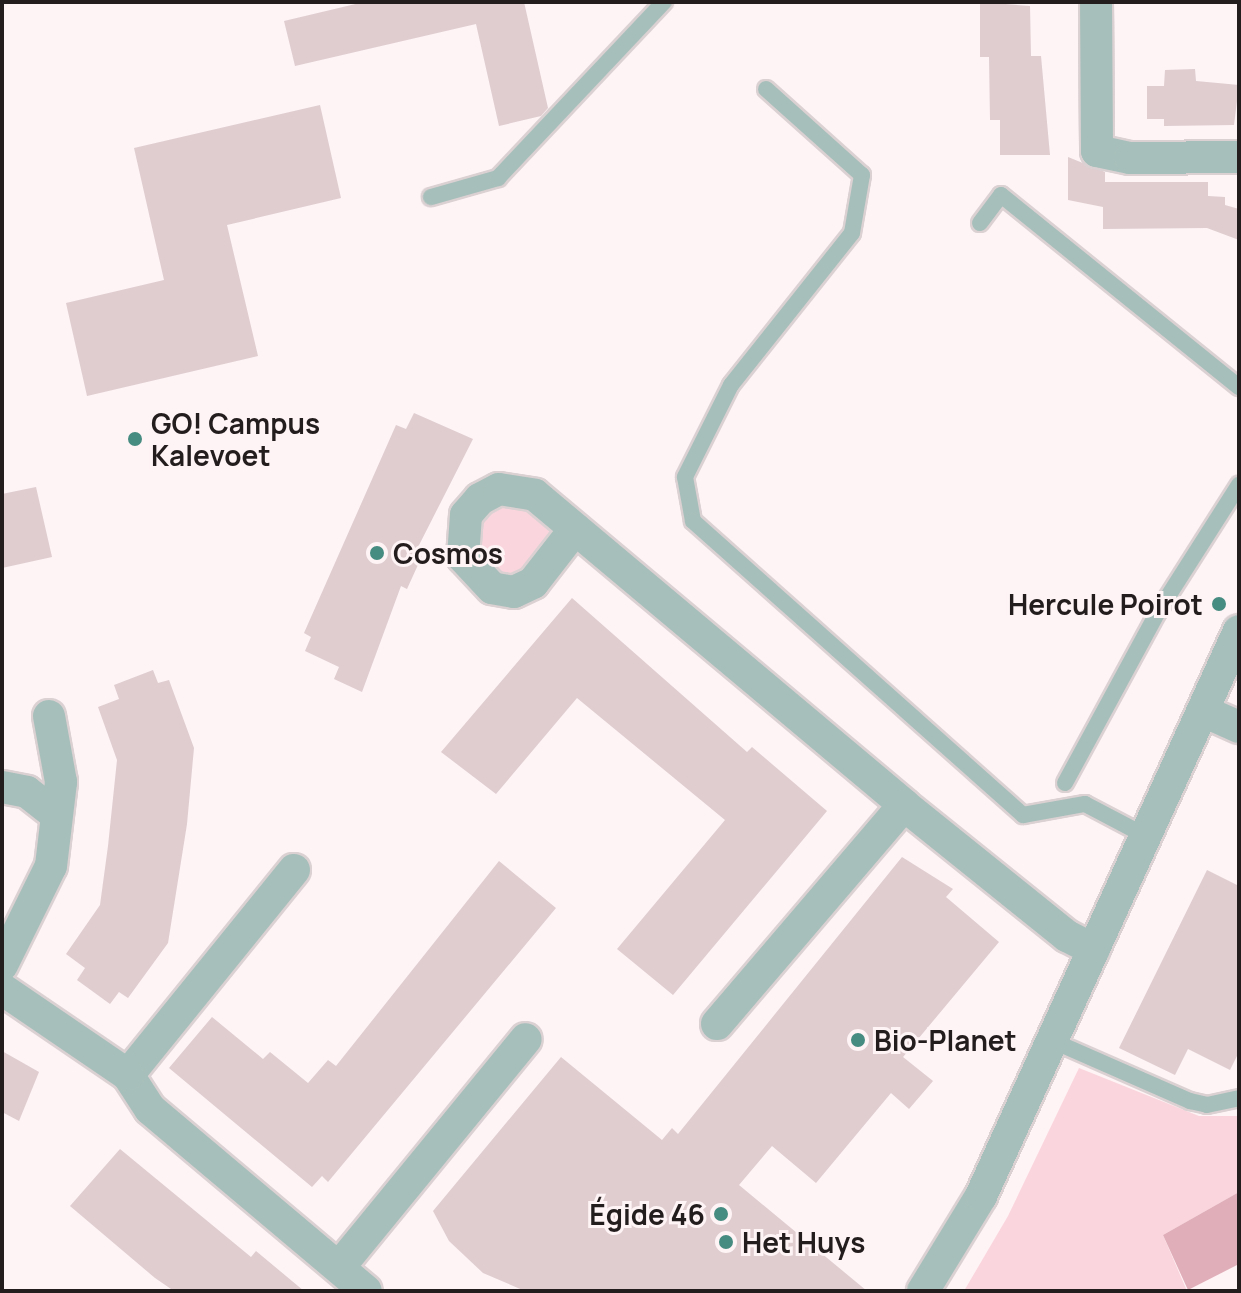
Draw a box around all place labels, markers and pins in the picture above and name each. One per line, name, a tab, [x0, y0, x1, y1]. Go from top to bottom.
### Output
place label: GO! Campus Kalevoet	[151, 406, 320, 472]
marker: GO! Campus Kalevoet	[126, 430, 144, 448]
place label: Cosmos	[393, 536, 503, 570]
marker: Cosmos	[368, 544, 386, 562]
place label: Hercule Poirot	[1008, 587, 1203, 621]
marker: Hercule Poirot	[1210, 595, 1228, 613]
place label: Bio-Planet	[874, 1023, 1017, 1057]
marker: Bio-Planet	[849, 1031, 867, 1049]
place label: Égide 46	[589, 1197, 705, 1231]
marker: Égide 46	[712, 1205, 730, 1223]
place label: Het Huys	[742, 1225, 865, 1259]
marker: Het Huys	[717, 1233, 735, 1251]

